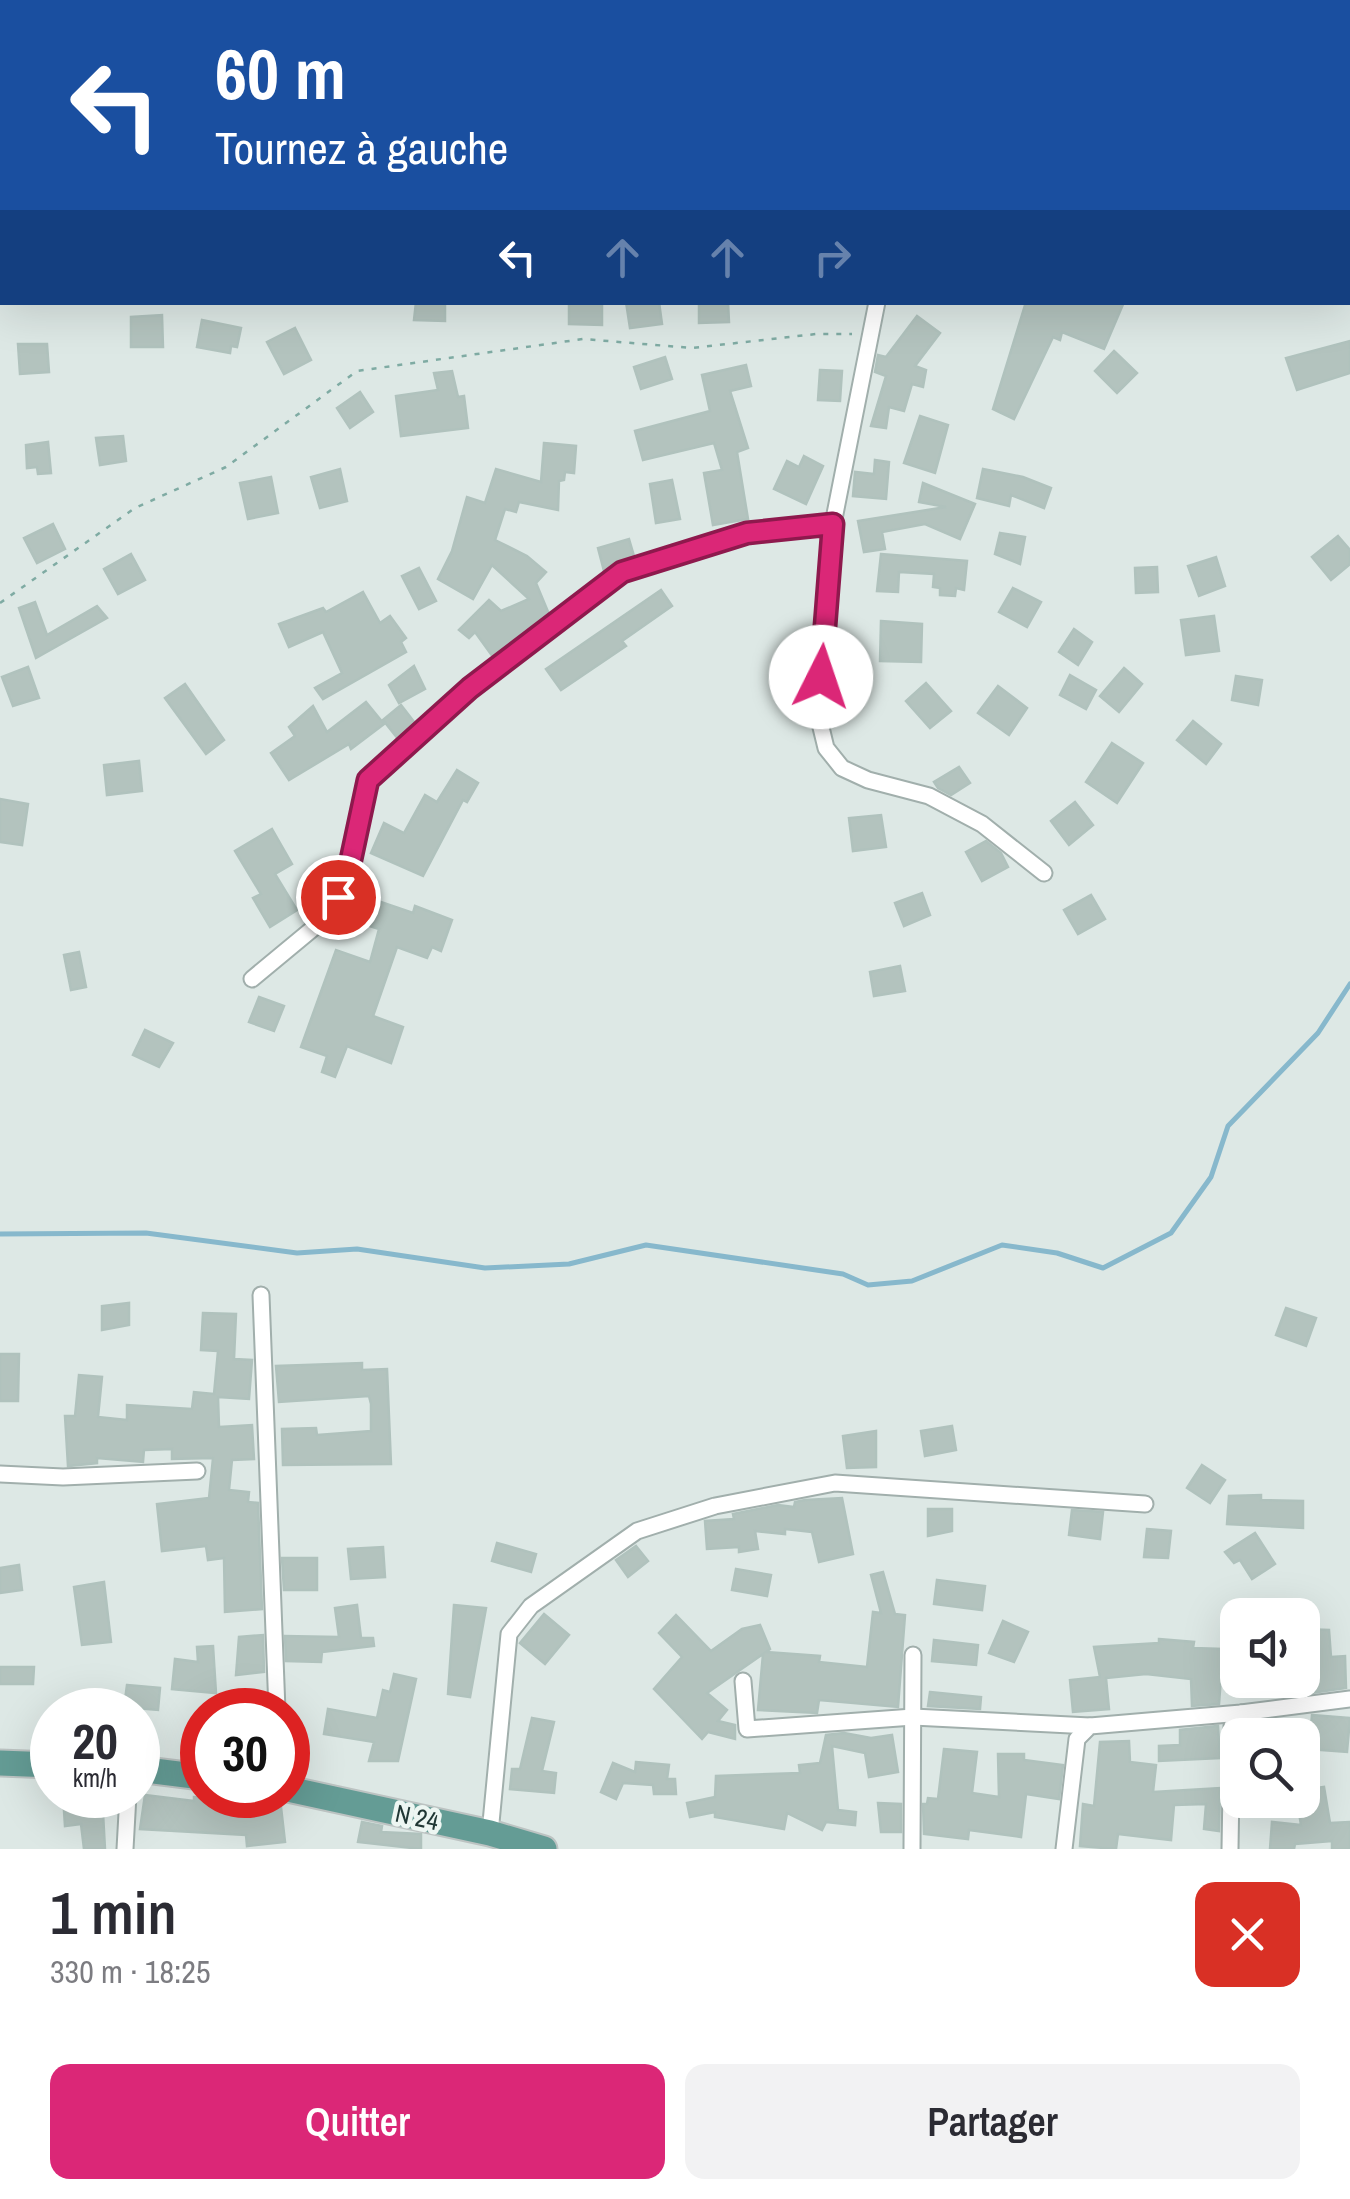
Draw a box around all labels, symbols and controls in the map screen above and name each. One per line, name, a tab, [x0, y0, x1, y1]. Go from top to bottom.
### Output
text: 60 m	[215, 27, 346, 121]
icon: left	[50, 40, 180, 170]
text: Tournez à gauche	[215, 117, 508, 178]
icon: left	[490, 230, 545, 285]
icon: ahead	[595, 230, 650, 285]
icon: ahead	[700, 230, 755, 285]
icon: right	[805, 230, 860, 285]
position arrow	[769, 625, 873, 729]
pin	[296, 855, 381, 940]
icon: arrive	[311, 870, 366, 925]
map controls	[1220, 1598, 1320, 1818]
button: sound	[1220, 1598, 1320, 1698]
speed limit sign: 30	[180, 1688, 310, 1818]
text: 20	[72, 1707, 118, 1775]
button: search	[1220, 1718, 1320, 1818]
text: km/h	[73, 1761, 117, 1795]
street label: N 24	[392, 1796, 442, 1838]
text: 1 min	[50, 1872, 177, 1953]
button: close	[1195, 1882, 1300, 1987]
text: 330 m · 18:25	[50, 1950, 210, 1993]
button: Quitter	[50, 2064, 665, 2179]
button: Partager	[685, 2064, 1300, 2179]

